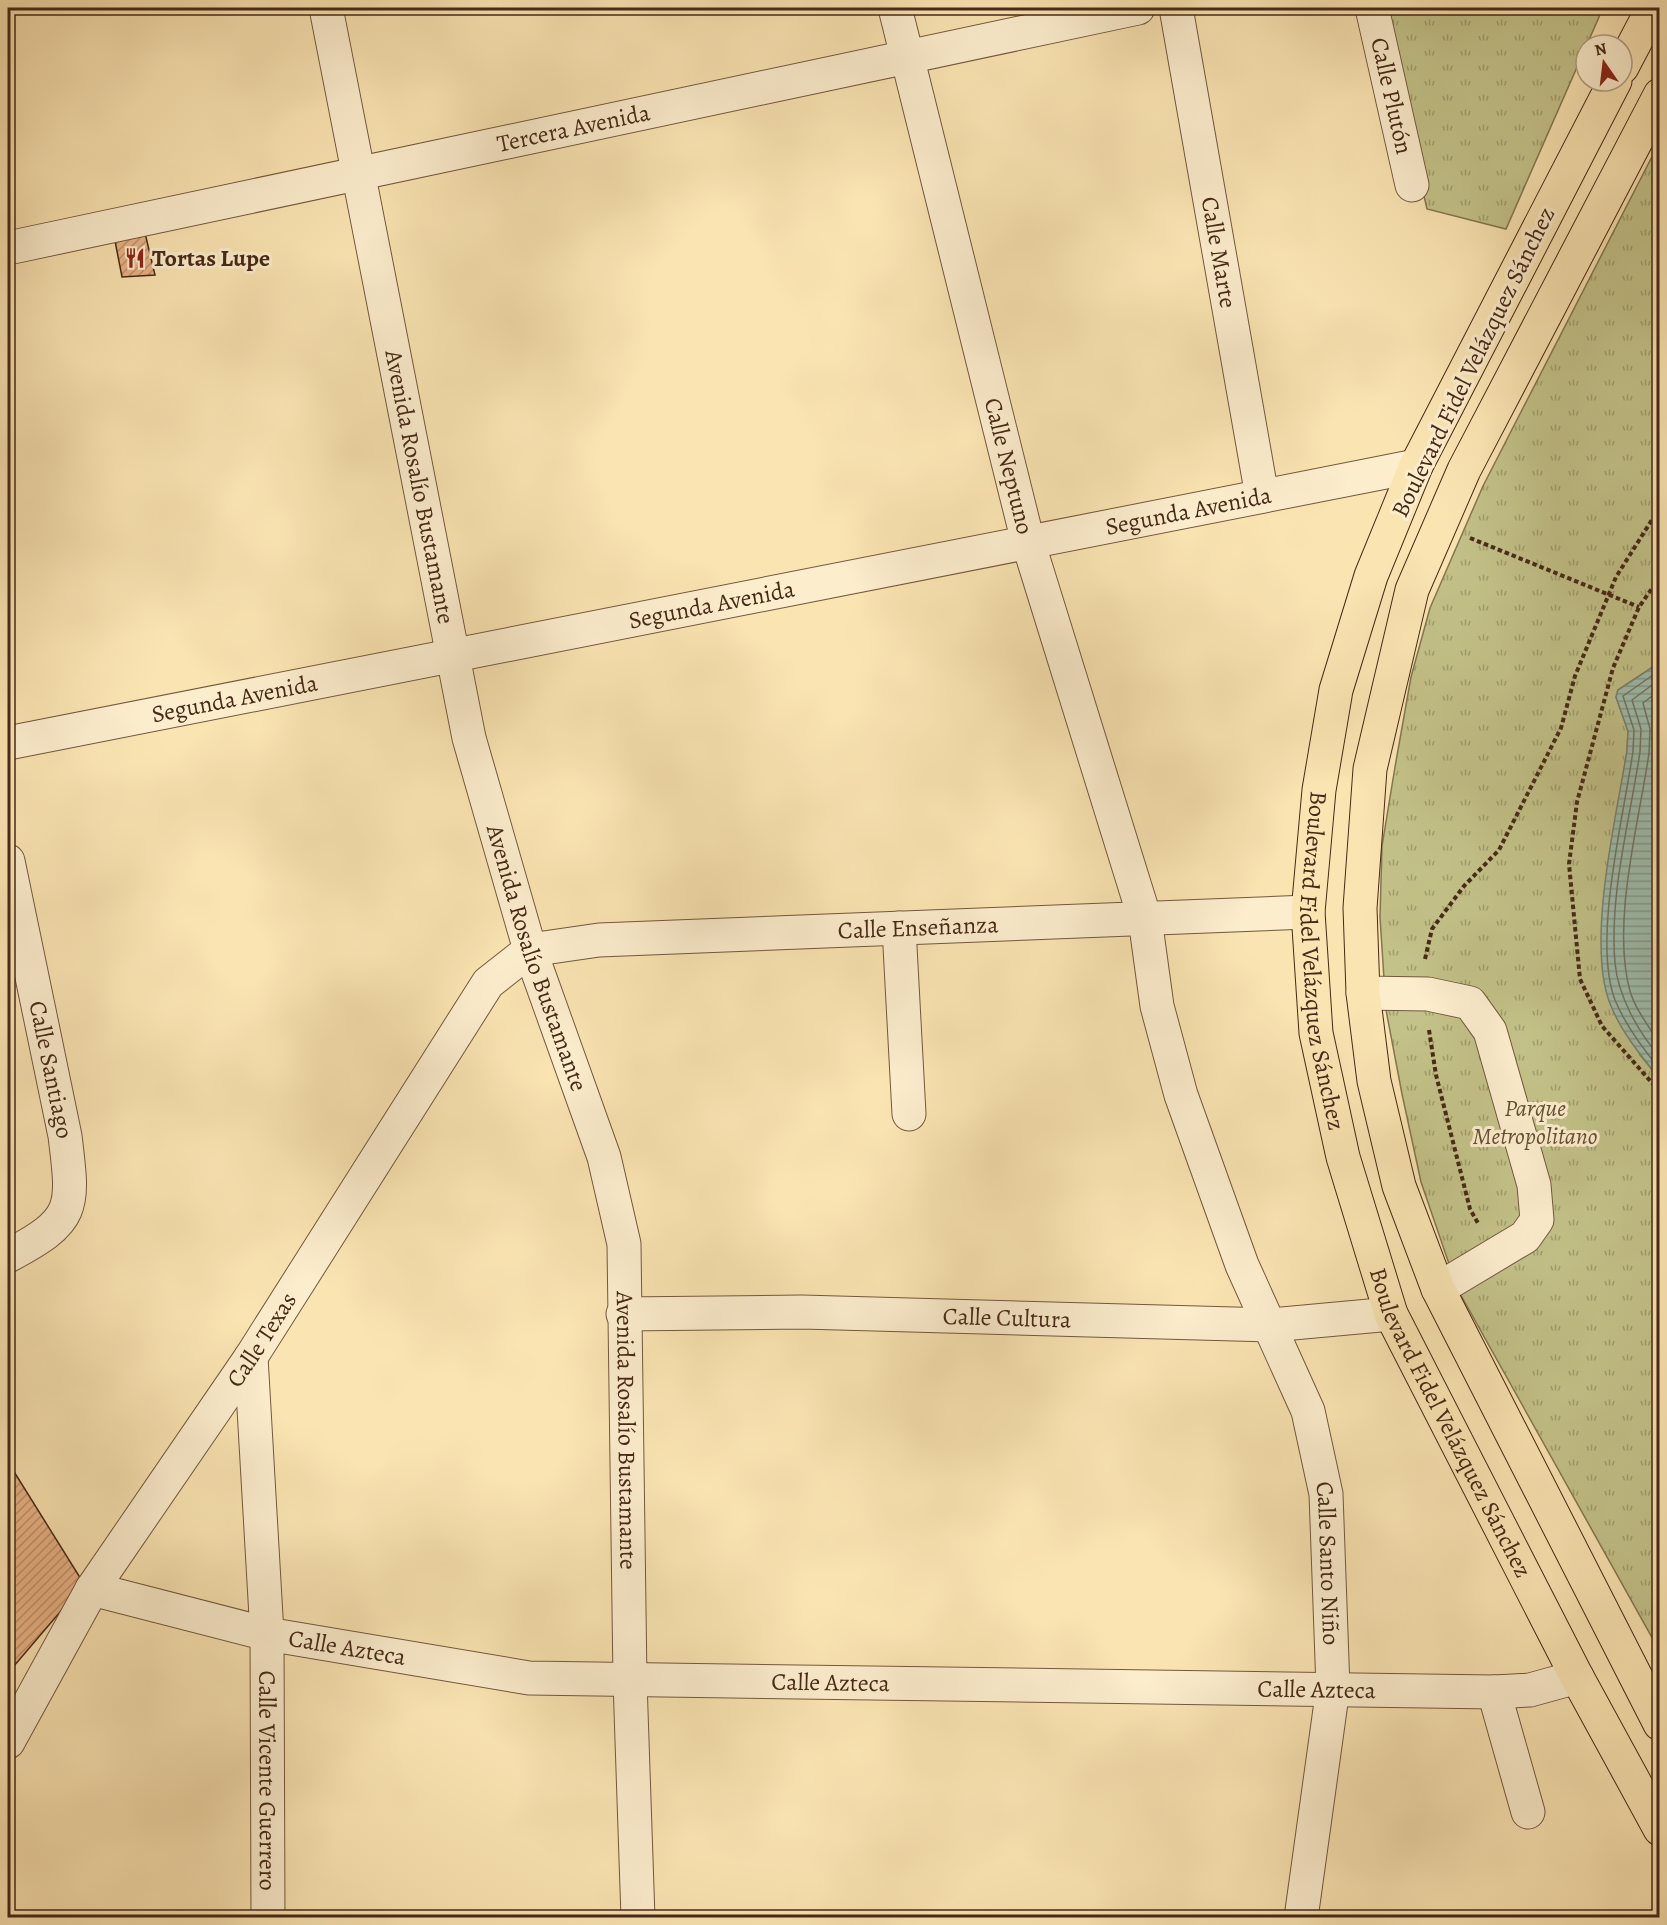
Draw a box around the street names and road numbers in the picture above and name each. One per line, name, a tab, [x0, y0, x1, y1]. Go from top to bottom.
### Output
street label: Calle Plutón	[1363, 34, 1421, 157]
street label: Tercera Avenida	[494, 96, 654, 160]
street label: Calle Marte	[1194, 194, 1245, 310]
street label: Boulevard Fidel Velázquez Sánchez	[1384, 202, 1562, 522]
street label: Avenida Rosalío Bustamante	[377, 346, 462, 627]
street label: Calle Neptuno	[977, 394, 1041, 538]
street label: Segunda Avenida	[1103, 479, 1275, 543]
street label: Segunda Avenida	[626, 572, 798, 637]
street label: Segunda Avenida	[149, 666, 321, 730]
street label: Boulevard Fidel Velázquez Sánchez	[1292, 790, 1353, 1133]
street label: Avenida Rosalío Bustamante	[478, 820, 595, 1096]
street label: Calle Enseñanza	[837, 908, 1000, 947]
street label: Calle Santiago	[21, 998, 81, 1141]
street label: Boulevard Fidel Velázquez Sánchez	[1362, 1264, 1539, 1583]
street label: Calle Texas	[219, 1286, 304, 1394]
street label: Avenida Rosalío Bustamante	[609, 1290, 644, 1570]
street label: Calle Cultura	[942, 1300, 1072, 1335]
street label: Calle Santo Niño	[1308, 1478, 1347, 1646]
street label: Calle Azteca	[286, 1622, 409, 1673]
street label: Calle Azteca	[771, 1666, 891, 1699]
street label: Calle Vicente Guerrero	[251, 1670, 284, 1891]
street label: Calle Azteca	[1257, 1673, 1377, 1706]

